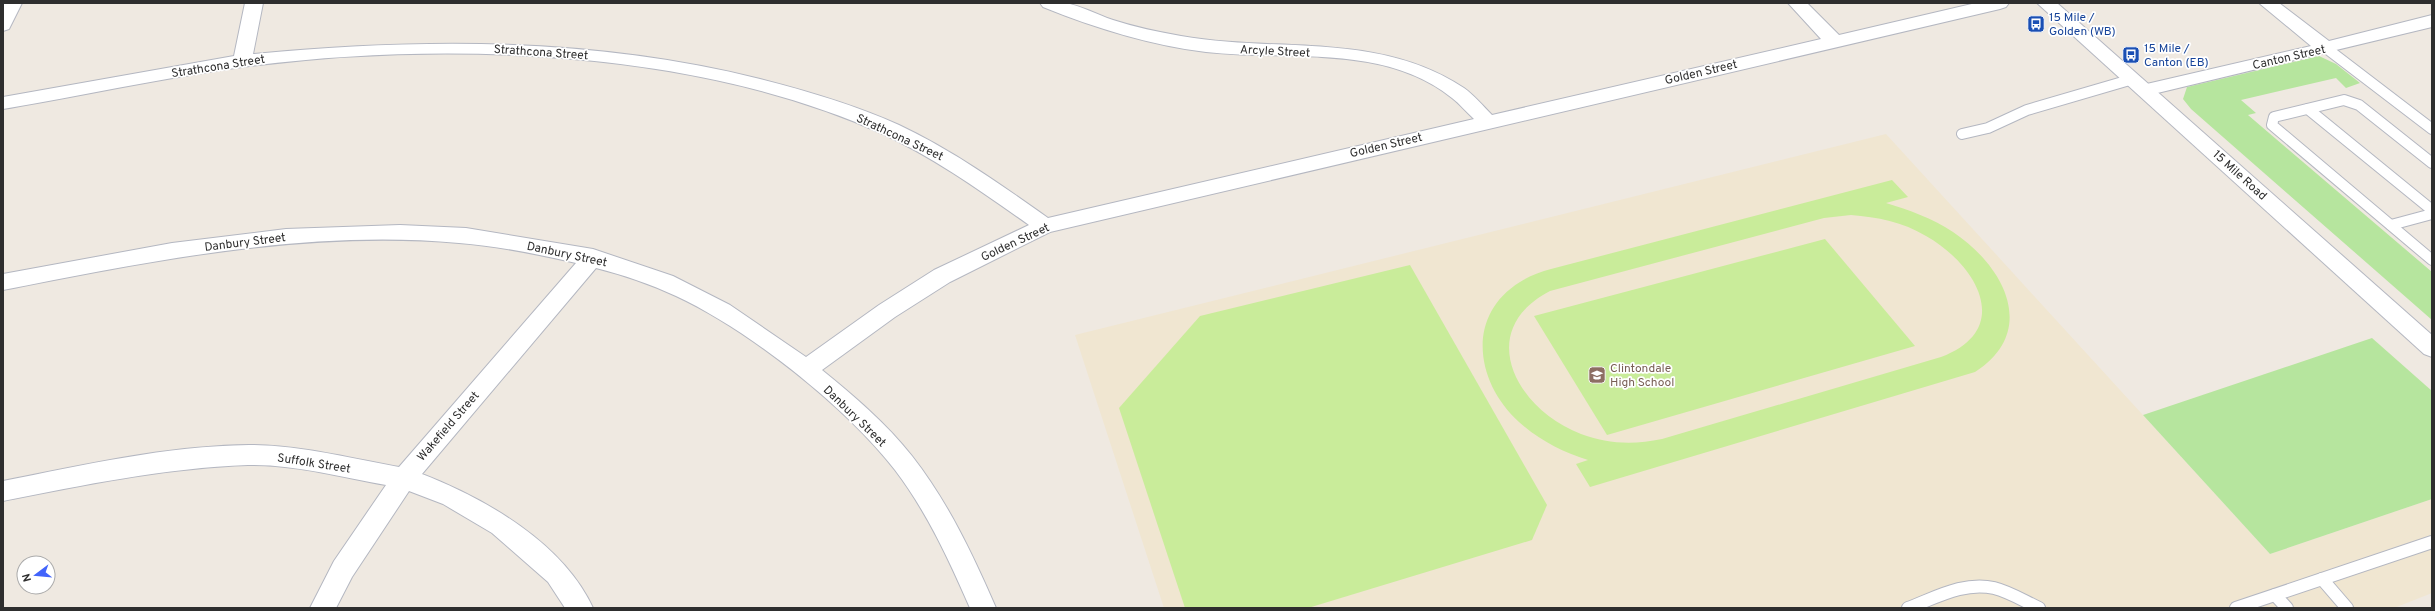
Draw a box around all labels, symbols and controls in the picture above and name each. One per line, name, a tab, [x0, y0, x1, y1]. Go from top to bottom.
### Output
place label: 15 Mile / Golden (WB)	[2049, 10, 2116, 40]
bus stop icon: 15 Mile / Golden (WB)	[2026, 14, 2046, 34]
place label: 15 Mile / Canton (EB)	[2144, 41, 2209, 71]
street label: Strathcona Street	[493, 42, 589, 64]
street label: Arcyle Street	[1239, 42, 1311, 62]
street label: Canton Street	[2251, 42, 2327, 74]
bus stop icon: 15 Mile / Canton (EB)	[2121, 45, 2141, 65]
street label: Strathcona Street	[170, 52, 266, 82]
street label: Golden Street	[1663, 57, 1739, 89]
street label: Strathcona Street	[853, 111, 946, 165]
street label: Golden Street	[1348, 130, 1424, 162]
street label: 15 Mile Road	[2209, 147, 2270, 204]
street label: Golden Street	[978, 220, 1052, 266]
street label: Danbury Street	[204, 230, 287, 256]
street label: Danbury Street	[525, 239, 608, 271]
place label: Clintondale High School	[1610, 361, 1674, 391]
school or university icon: Clintondale High School	[1587, 365, 1607, 385]
street label: Danbury Street	[819, 383, 889, 451]
street label: Wakefield Street	[414, 388, 484, 465]
street label: Suffolk Street	[276, 450, 352, 478]
north arrow	[16, 555, 56, 595]
text: N	[20, 572, 35, 583]

